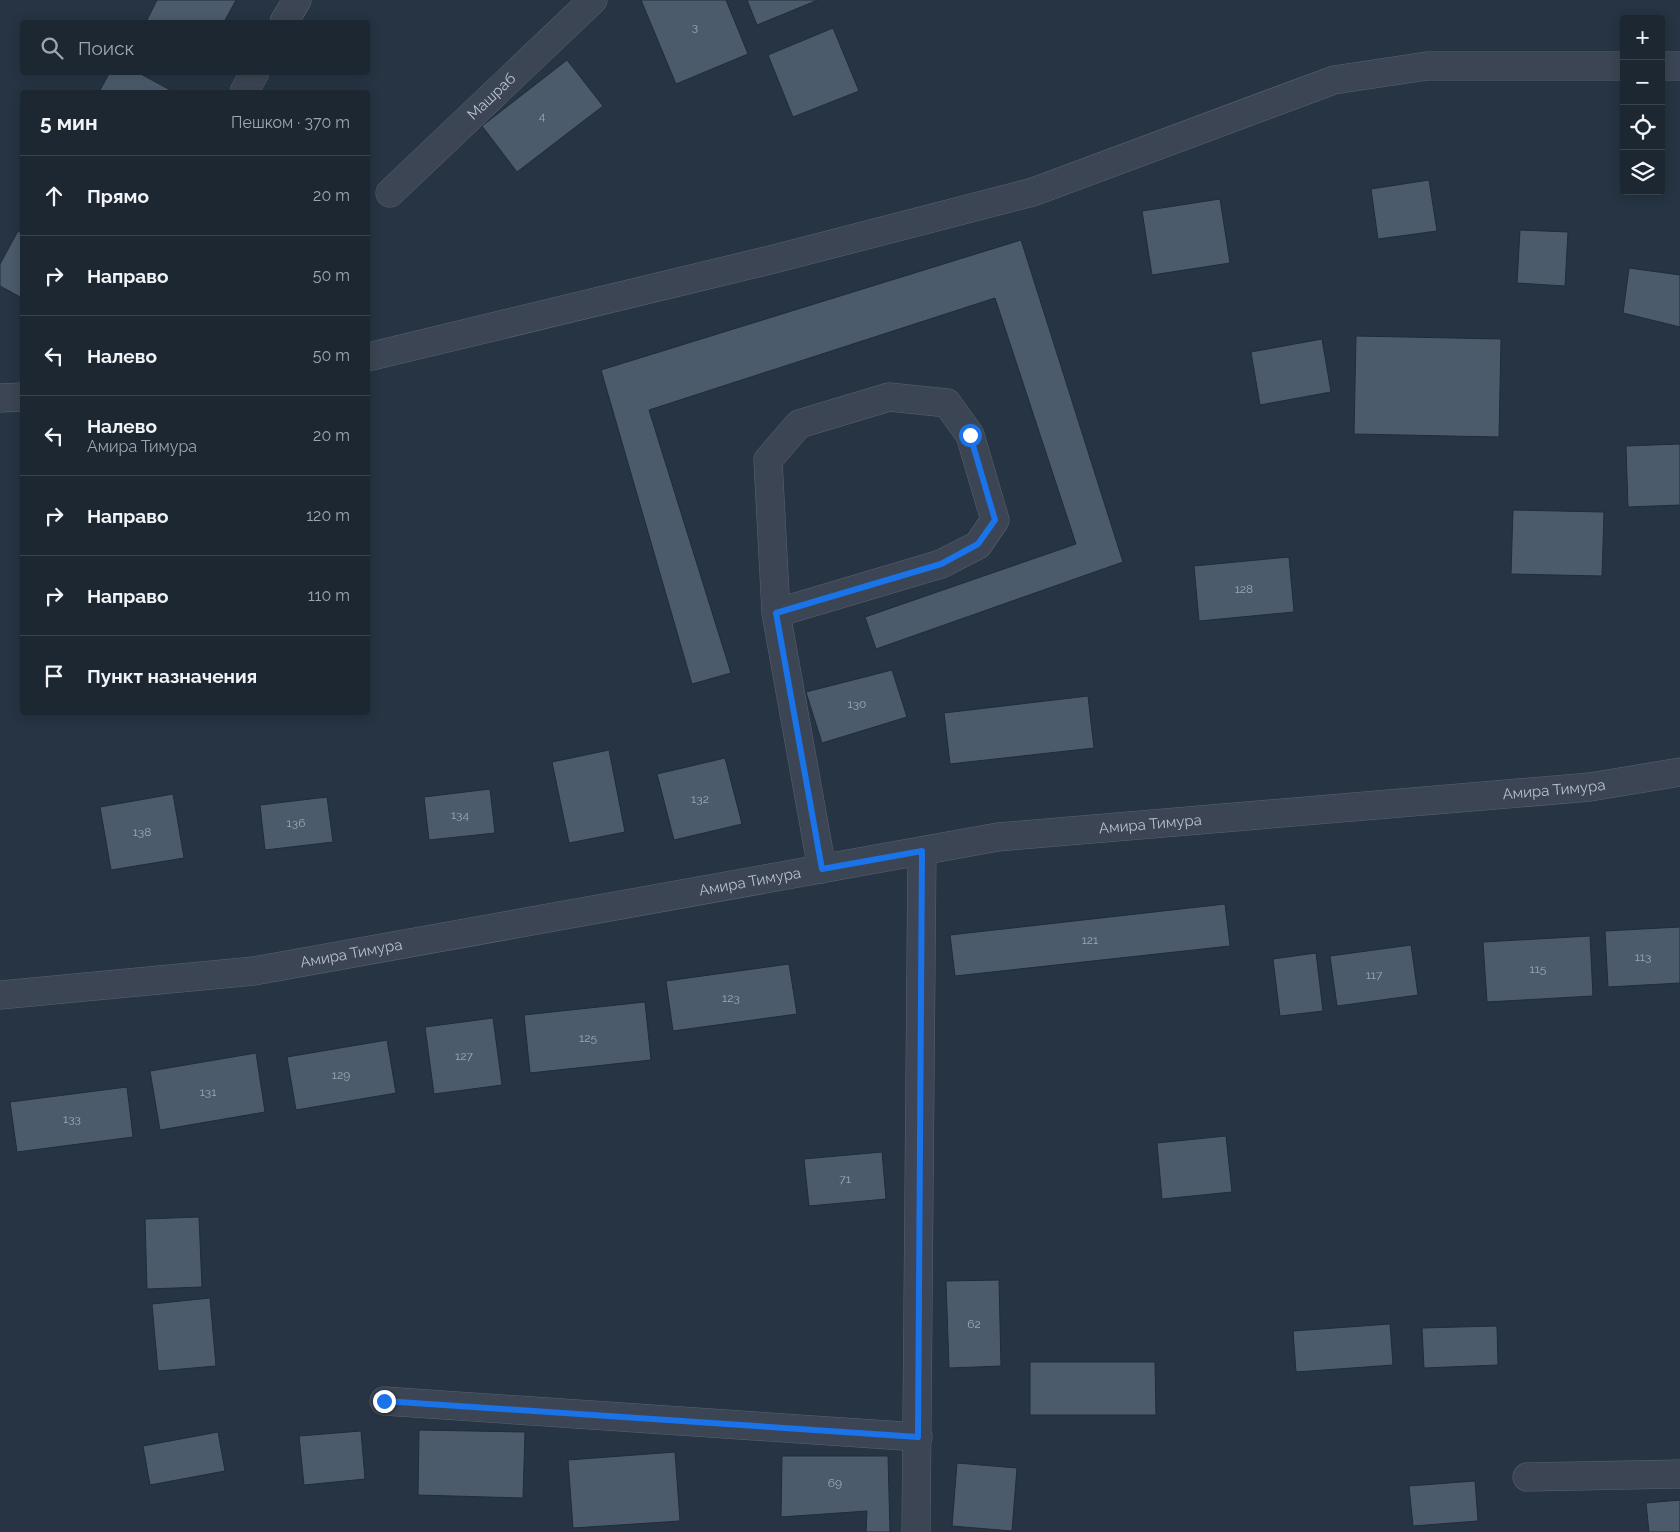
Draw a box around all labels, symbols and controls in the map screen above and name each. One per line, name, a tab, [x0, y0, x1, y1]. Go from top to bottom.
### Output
map controls	[1620, 15, 1665, 195]
button: +	[1620, 15, 1665, 60]
search box	[20, 20, 370, 75]
house number: 3	[692, 20, 698, 34]
icon: search	[38, 34, 66, 62]
text: Поиск	[78, 37, 134, 59]
button: −	[1620, 60, 1665, 105]
street label: Машраб	[464, 69, 519, 124]
button: locate	[1620, 105, 1665, 150]
house number: 4	[539, 109, 546, 123]
text: 5 мин	[40, 110, 98, 135]
text: Пешком · 370 m	[231, 113, 350, 132]
button: layers	[1620, 150, 1665, 195]
icon: ahead	[40, 182, 68, 210]
text: Прямо	[87, 185, 149, 207]
text: 20 m	[313, 186, 350, 205]
icon: right	[40, 262, 68, 290]
text: Направо	[87, 265, 168, 287]
text: 50 m	[313, 266, 350, 285]
icon: left	[40, 342, 68, 370]
text: Налево	[87, 345, 157, 367]
text: 50 m	[313, 346, 350, 365]
text: Налево	[87, 415, 157, 437]
icon: left	[40, 422, 68, 450]
route start	[959, 424, 982, 447]
text: 20 m	[313, 426, 350, 445]
text: Амира Тимура	[87, 437, 197, 456]
icon: right	[40, 502, 68, 530]
text: Направо	[87, 505, 168, 527]
text: 120 m	[306, 506, 350, 525]
icon: right	[40, 582, 68, 610]
house number: 128	[1235, 582, 1253, 596]
text: Направо	[87, 585, 168, 607]
text: 110 m	[308, 586, 350, 605]
icon: arrive	[40, 662, 68, 690]
text: Пункт назначения	[87, 665, 257, 687]
house number: 130	[848, 697, 866, 711]
street label: Амира Тимура	[1502, 776, 1607, 803]
house number: 132	[691, 792, 709, 806]
house number: 134	[451, 808, 469, 822]
street label: Амира Тимура	[1098, 811, 1203, 837]
house number: 136	[287, 816, 305, 830]
house number: 138	[133, 825, 151, 839]
street label: Амира Тимура	[697, 864, 802, 900]
house number: 121	[1082, 933, 1098, 947]
street label: Амира Тимура	[299, 935, 404, 971]
house number: 113	[1635, 950, 1651, 964]
house number: 115	[1530, 962, 1547, 976]
house number: 117	[1366, 968, 1383, 982]
house number: 123	[722, 991, 740, 1005]
house number: 125	[579, 1031, 597, 1045]
house number: 127	[455, 1049, 473, 1063]
house number: 129	[332, 1068, 350, 1082]
house number: 131	[200, 1085, 216, 1099]
house number: 133	[63, 1112, 81, 1126]
house number: 71	[839, 1172, 851, 1186]
house number: 62	[967, 1317, 981, 1331]
route end	[373, 1390, 396, 1413]
house number: 69	[828, 1476, 842, 1490]

